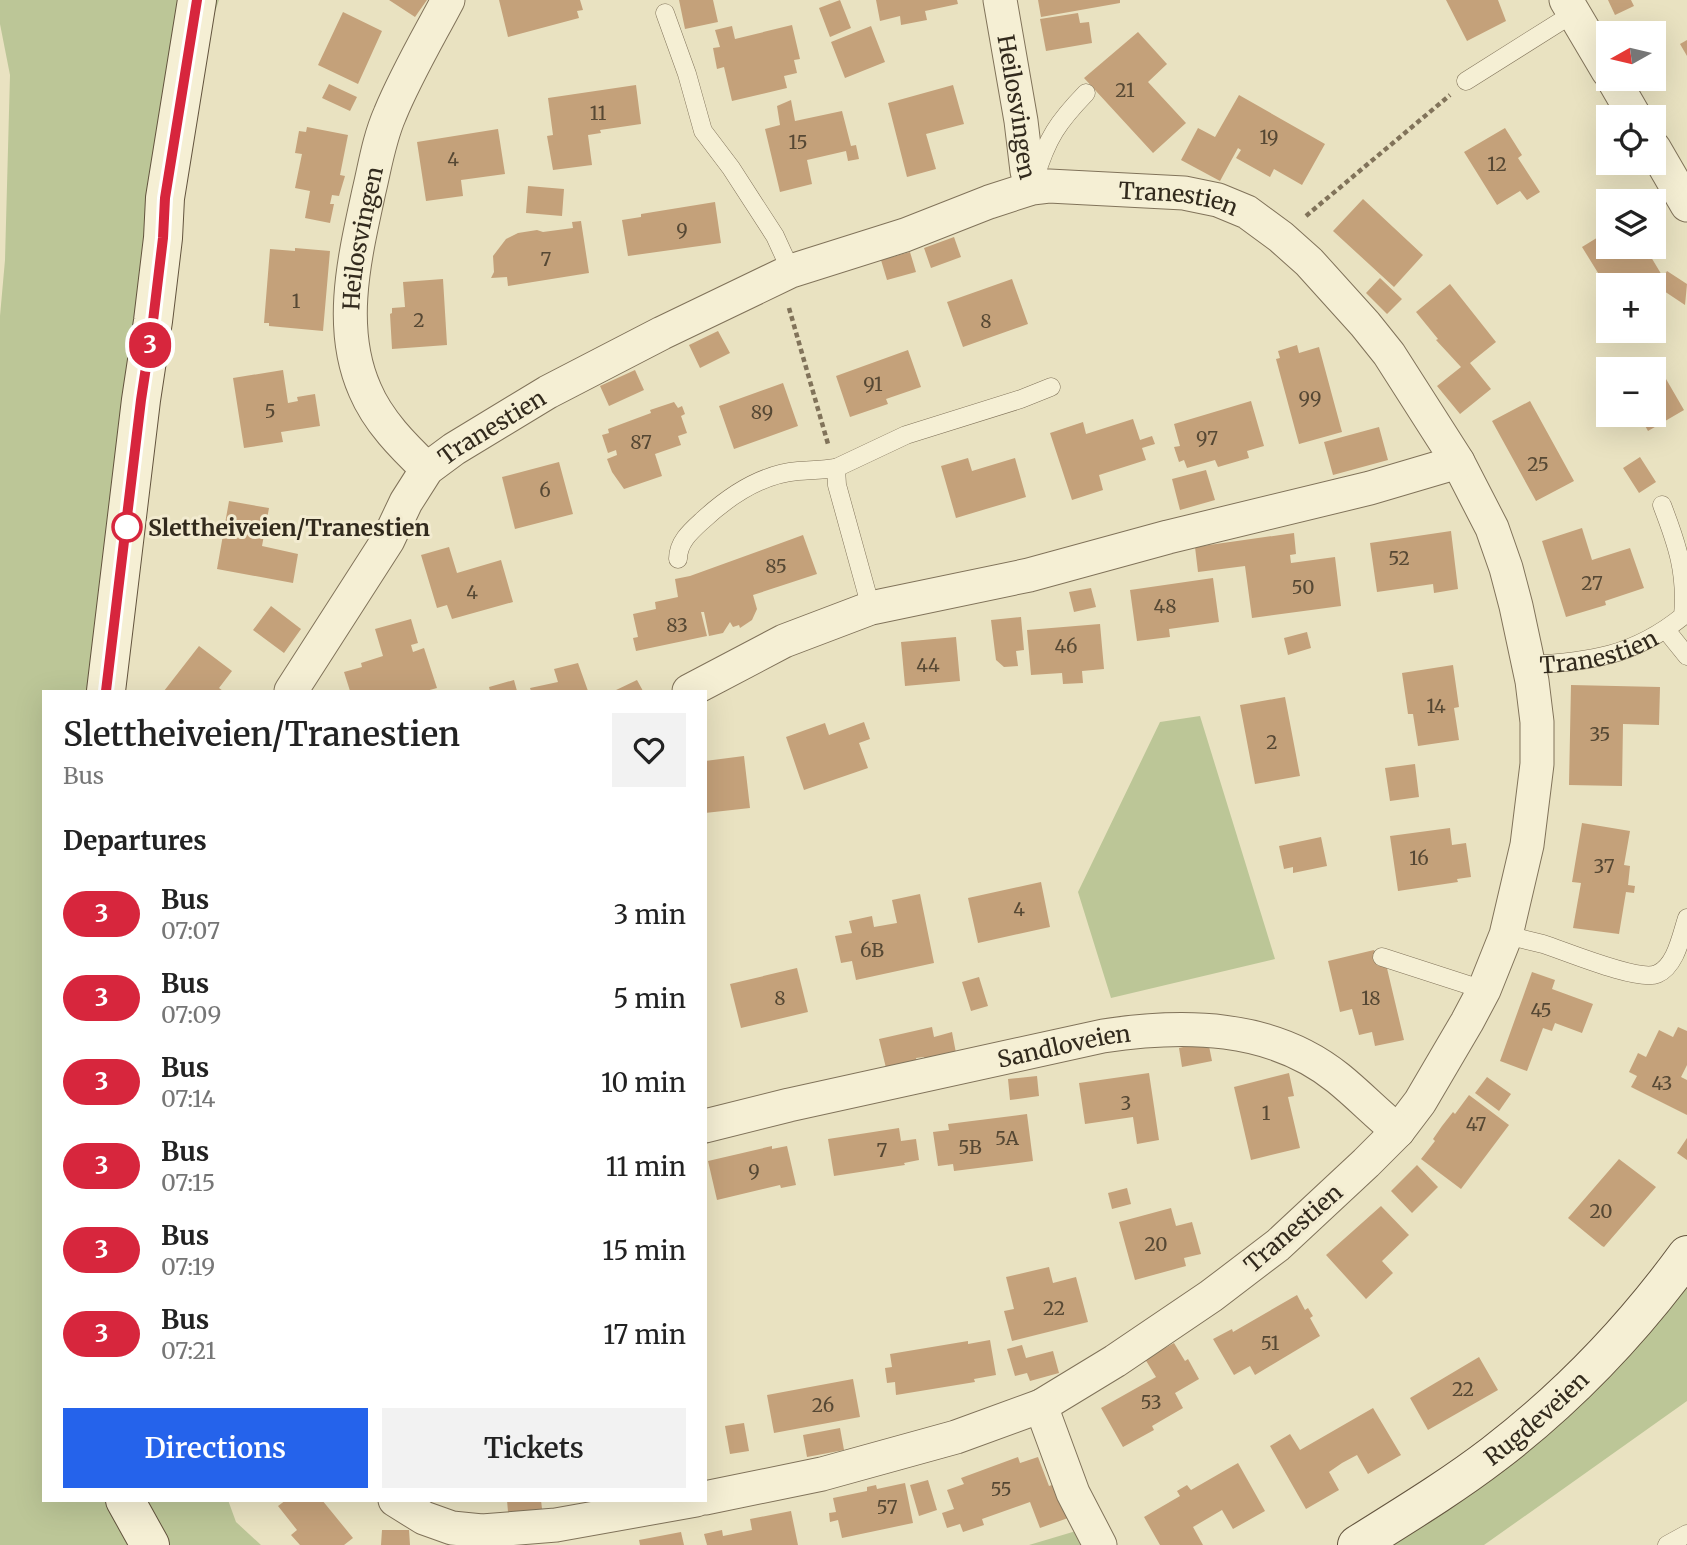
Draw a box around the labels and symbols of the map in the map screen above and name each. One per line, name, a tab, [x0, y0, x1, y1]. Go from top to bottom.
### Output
north arrow	[1596, 21, 1666, 91]
street label: Heilosvingen	[992, 32, 1043, 182]
house number: 21	[1115, 78, 1135, 102]
house number: 11	[590, 101, 607, 125]
house number: 19	[1259, 125, 1279, 149]
house number: 15	[788, 130, 808, 154]
house number: 4	[447, 147, 459, 171]
house number: 12	[1487, 152, 1507, 176]
street label: Heilosvingen	[336, 164, 389, 311]
street label: Tranestien	[1118, 175, 1243, 221]
house number: 9	[676, 218, 688, 242]
house number: 7	[541, 247, 552, 271]
house number: 1	[292, 289, 301, 313]
house number: 2	[413, 308, 425, 332]
house number: 8	[980, 309, 992, 333]
line badge: 3	[127, 322, 173, 368]
house number: 91	[863, 372, 883, 396]
street label: Tranestien	[432, 383, 551, 471]
house number: 99	[1299, 386, 1322, 410]
house number: 5	[264, 399, 276, 423]
house number: 89	[751, 400, 773, 424]
house number: 97	[1196, 426, 1218, 450]
house number: 87	[630, 430, 652, 454]
house number: 25	[1527, 452, 1549, 476]
house number: 6	[539, 478, 551, 502]
marker: Slettheiveien/Tranestien	[112, 512, 142, 542]
place label: Slettheiveien/Tranestien	[148, 513, 430, 542]
house number: 52	[1388, 546, 1410, 570]
house number: 85	[765, 554, 787, 578]
house number: 27	[1581, 571, 1603, 595]
house number: 50	[1291, 575, 1315, 599]
house number: 4	[466, 580, 478, 604]
house number: 48	[1154, 594, 1177, 618]
house number: 83	[666, 613, 688, 637]
street label: Tranestien	[1539, 623, 1662, 679]
house number: 46	[1054, 634, 1078, 658]
house number: 44	[916, 653, 940, 677]
house number: 14	[1426, 694, 1446, 718]
house number: 35	[1590, 722, 1610, 746]
house number: 2	[1266, 730, 1278, 754]
house number: 16	[1409, 846, 1429, 870]
house number: 37	[1593, 854, 1615, 878]
house number: 4	[1013, 897, 1025, 921]
house number: 6B	[860, 938, 884, 962]
house number: 8	[774, 986, 786, 1010]
house number: 18	[1361, 986, 1381, 1010]
house number: 45	[1530, 998, 1552, 1022]
street label: Sandloveien	[995, 1018, 1132, 1073]
house number: 43	[1652, 1071, 1672, 1095]
house number: 3	[1121, 1091, 1131, 1115]
house number: 1	[1262, 1101, 1271, 1125]
house number: 47	[1466, 1112, 1486, 1136]
house number: 5A	[995, 1126, 1020, 1150]
house number: 5B	[958, 1135, 982, 1159]
house number: 7	[877, 1138, 888, 1162]
house number: 9	[748, 1159, 760, 1183]
street label: Tranestien	[1238, 1177, 1348, 1279]
house number: 20	[1589, 1199, 1613, 1223]
house number: 20	[1144, 1232, 1168, 1256]
house number: 22	[1043, 1296, 1065, 1320]
house number: 51	[1261, 1331, 1280, 1355]
street label: Rugdeveien	[1478, 1365, 1594, 1471]
house number: 22	[1452, 1377, 1474, 1401]
house number: 53	[1140, 1390, 1162, 1414]
house number: 26	[812, 1393, 834, 1417]
house number: 55	[990, 1477, 1012, 1501]
house number: 57	[876, 1495, 898, 1519]

